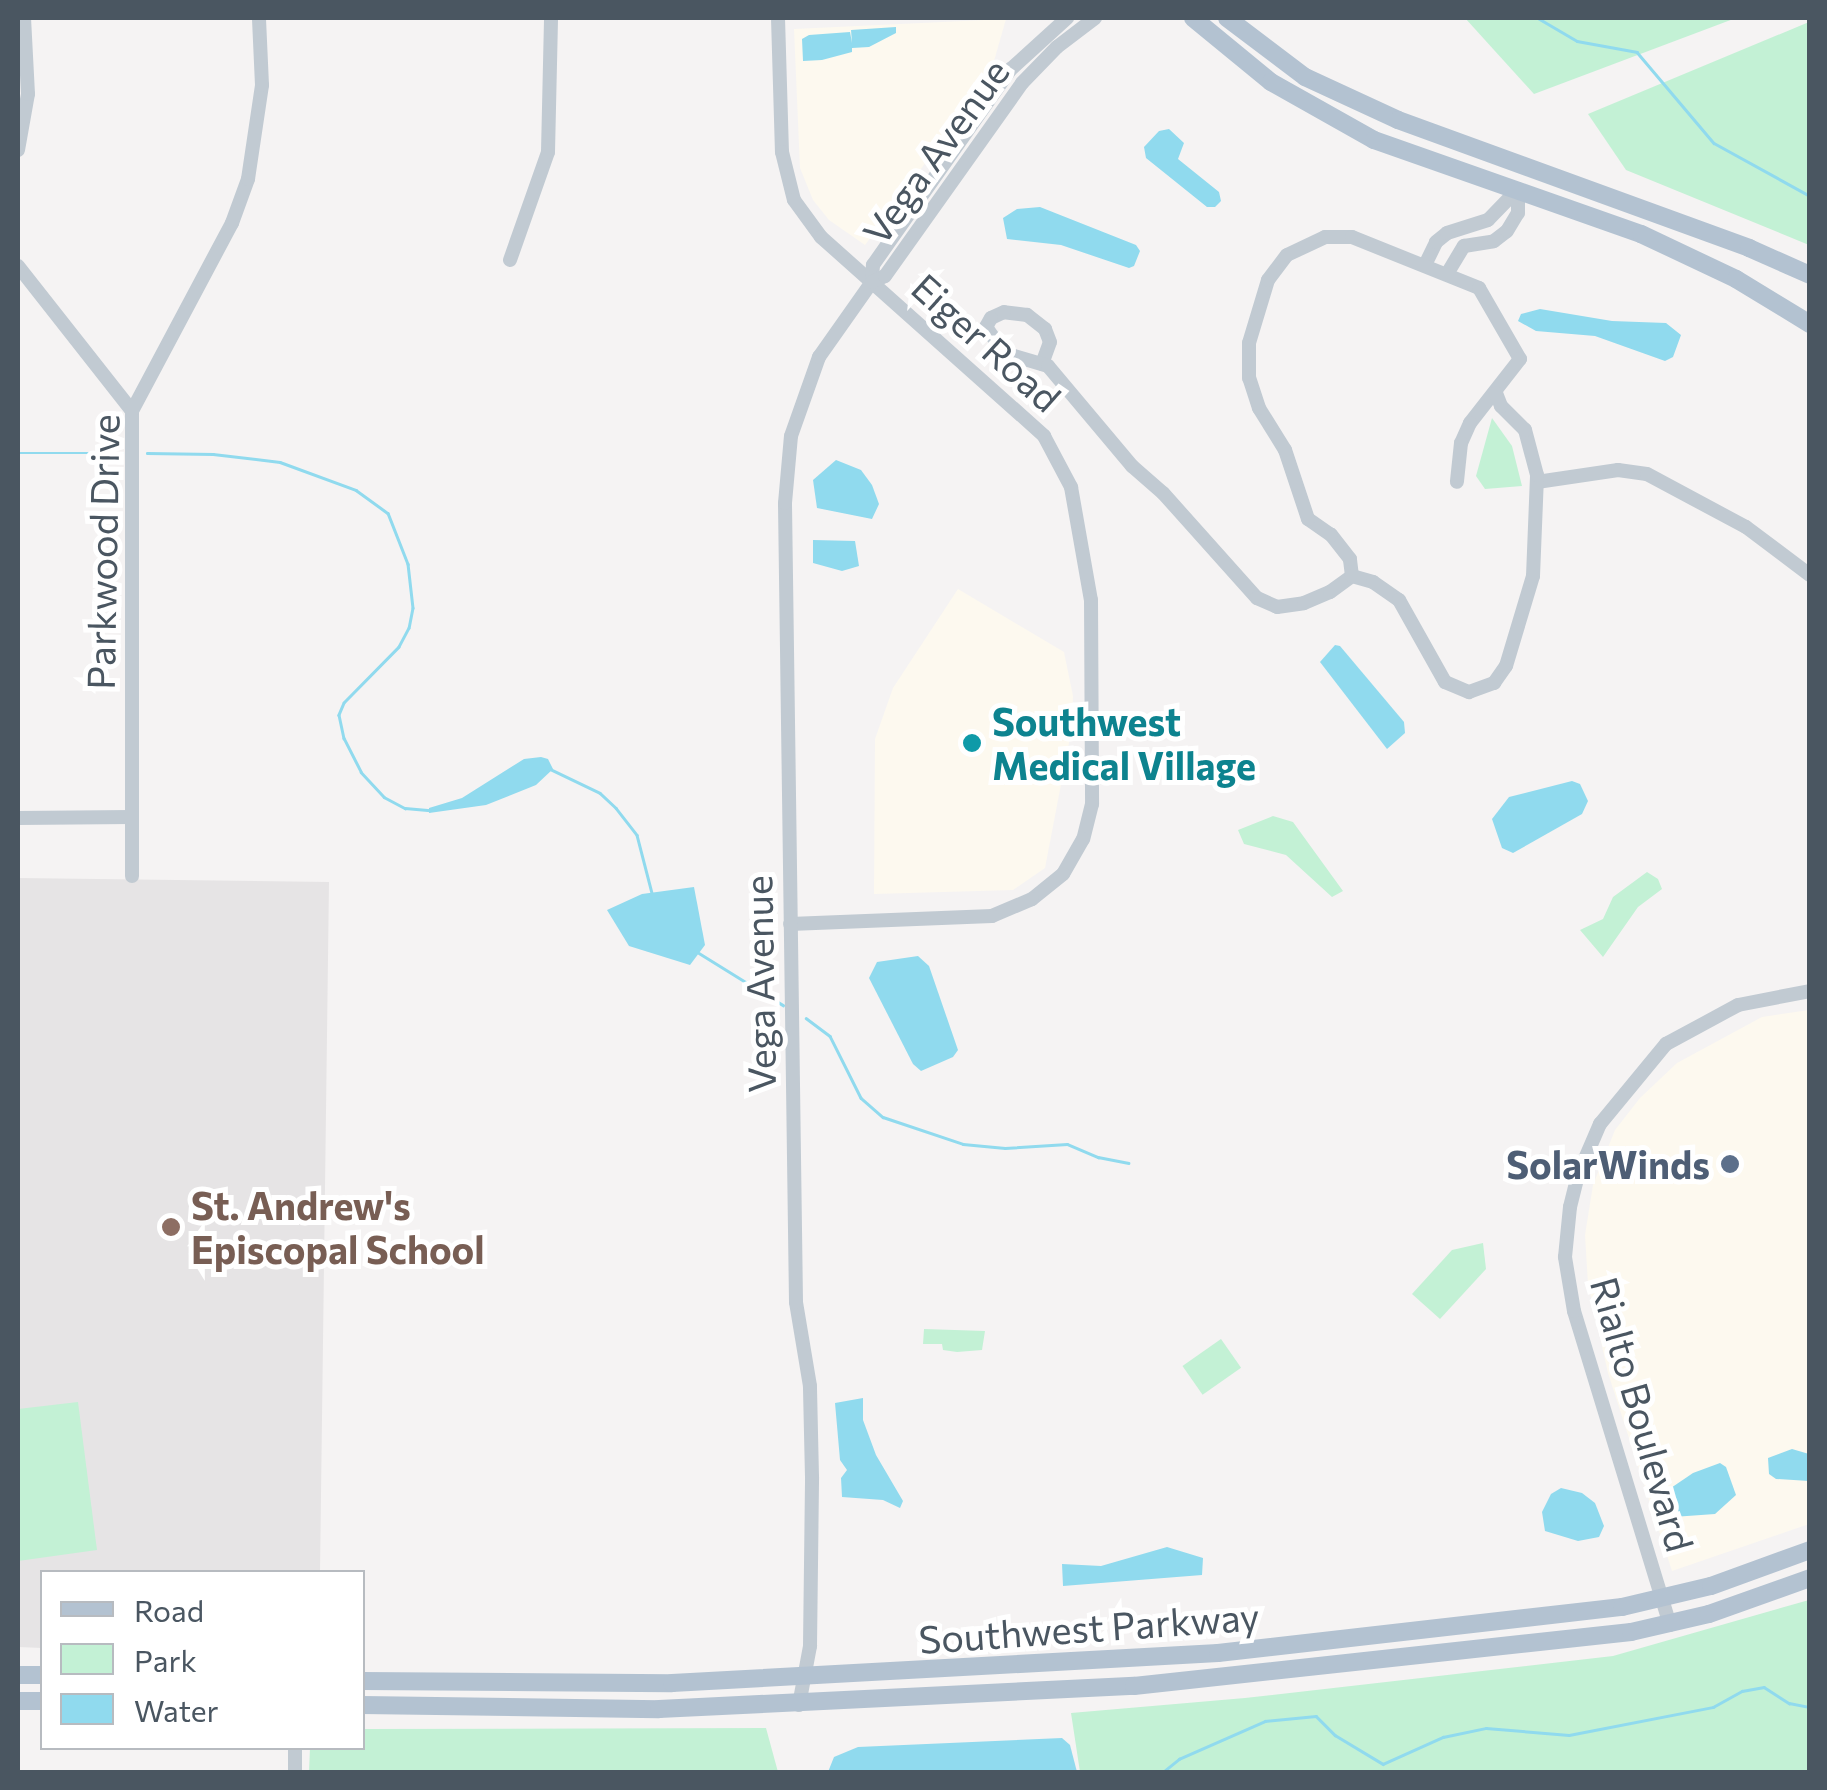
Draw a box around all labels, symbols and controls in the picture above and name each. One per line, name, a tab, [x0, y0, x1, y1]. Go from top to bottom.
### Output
street label: Vega Avenue	[853, 50, 1017, 252]
street label: Eiger Road	[903, 264, 1071, 420]
street label: Parkwood Drive	[77, 414, 127, 690]
place label: Southwest Medical Village	[992, 698, 1256, 788]
marker: Southwest Medical Village	[961, 732, 983, 754]
street label: Vega Avenue	[734, 875, 784, 1093]
place label: SolarWinds	[1506, 1141, 1710, 1187]
marker: SolarWinds	[1719, 1153, 1741, 1175]
place label: St. Andrew's Episcopal School	[191, 1182, 485, 1272]
marker: St. Andrew's Episcopal School	[160, 1216, 182, 1238]
street label: Rialto Boulevard	[1582, 1272, 1704, 1556]
legend	[40, 1570, 365, 1750]
text: Road	[134, 1591, 204, 1628]
street label: Southwest Parkway	[917, 1592, 1261, 1662]
text: Park	[134, 1641, 197, 1678]
text: Water	[134, 1691, 219, 1728]

